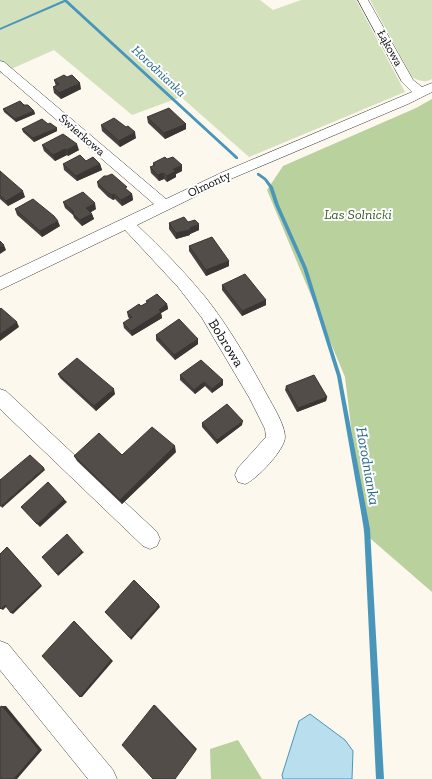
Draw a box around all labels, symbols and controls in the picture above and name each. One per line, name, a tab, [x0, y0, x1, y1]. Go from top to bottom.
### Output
street label: Łąkowa	[374, 27, 406, 69]
water label: Horodnianka	[129, 42, 189, 100]
street label: Świerkowa	[56, 110, 109, 159]
street label: Olmonty	[185, 168, 233, 200]
park label: Las Solnicki	[324, 206, 392, 223]
street label: Bobrowa	[205, 316, 248, 370]
water label: Horodnianka	[352, 426, 384, 506]

